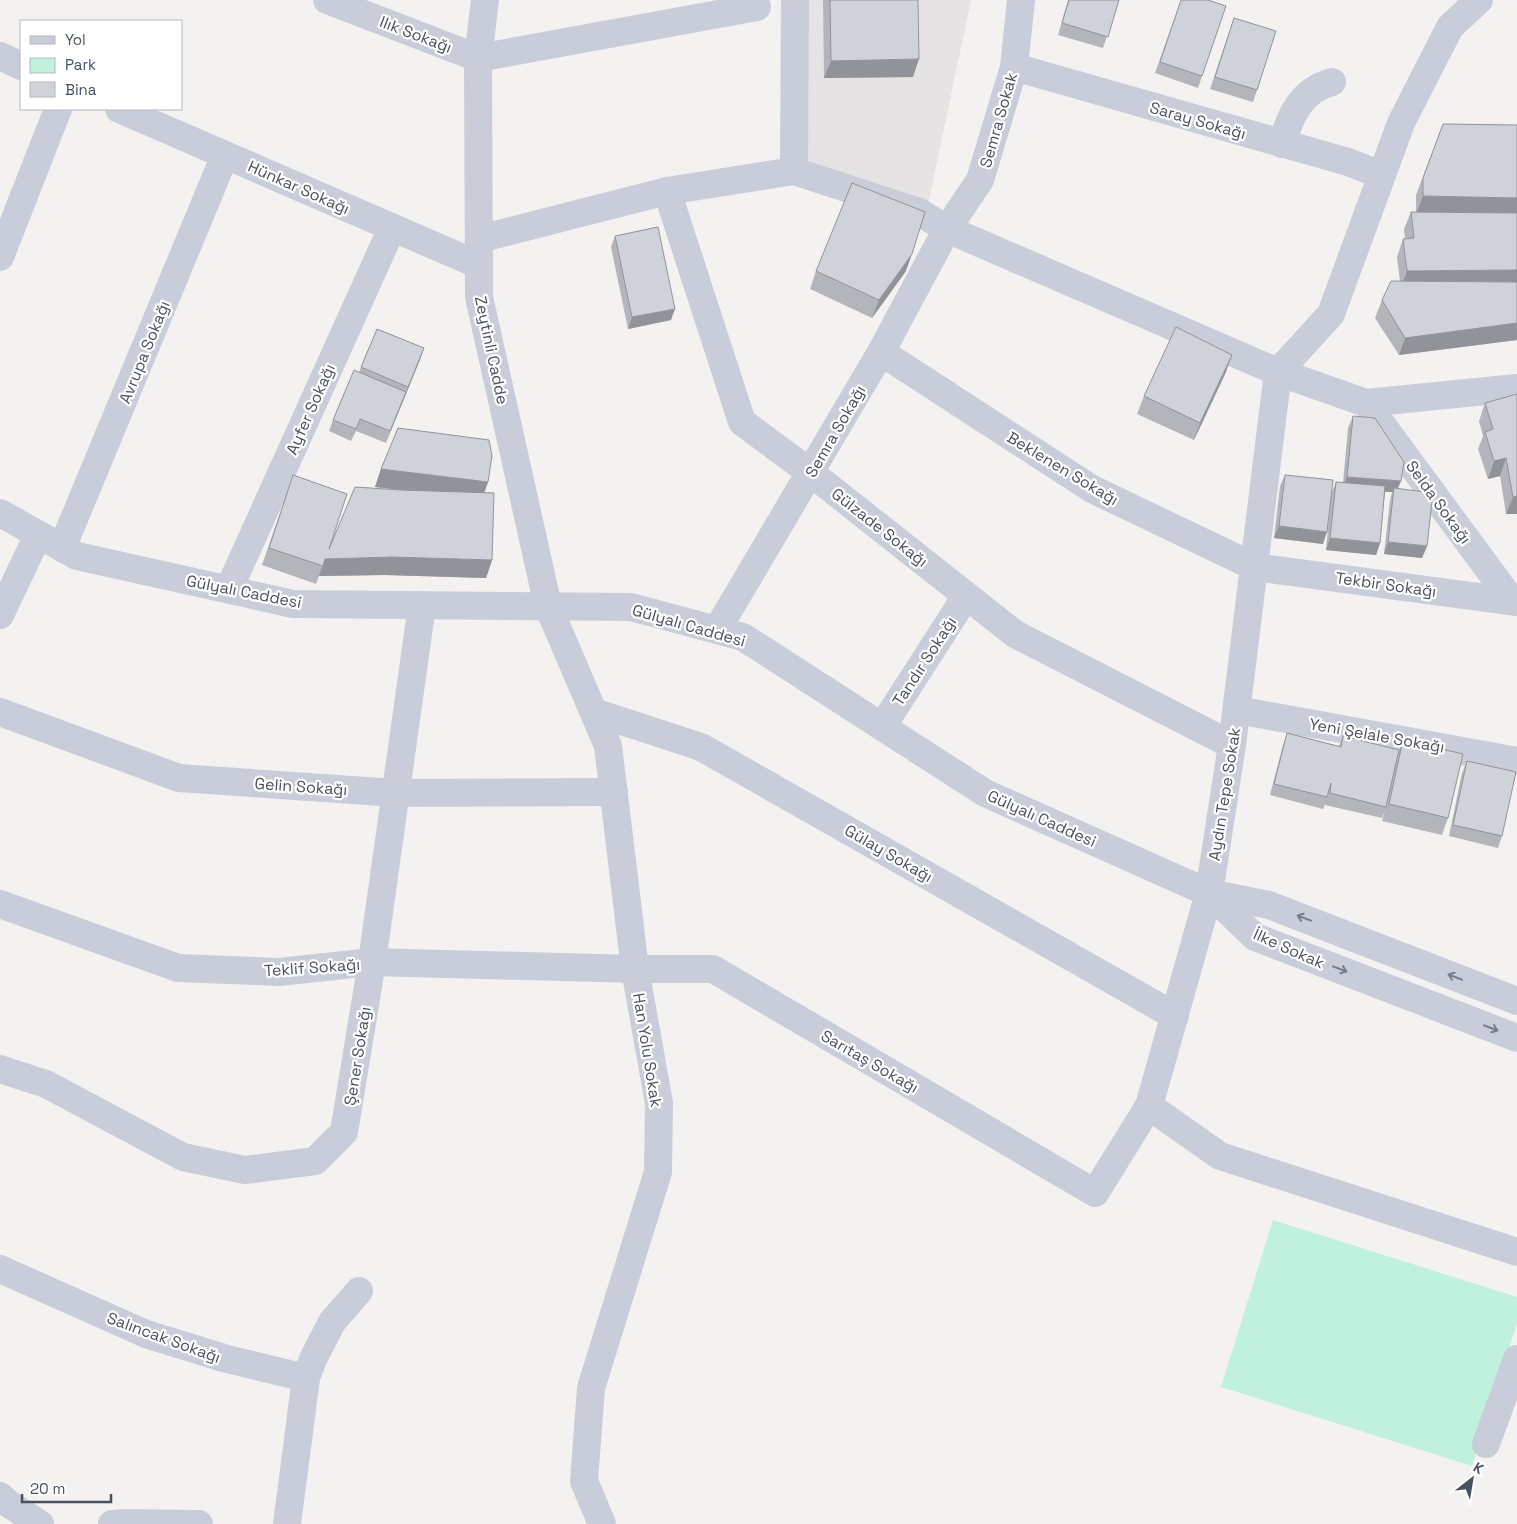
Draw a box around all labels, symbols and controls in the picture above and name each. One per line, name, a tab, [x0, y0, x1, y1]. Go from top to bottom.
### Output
street label: Ilık Sokağı	[377, 11, 455, 58]
legend	[20, 20, 182, 110]
text: Yol	[65, 30, 86, 49]
text: Park	[65, 55, 96, 74]
street label: Semra Sokak	[975, 70, 1022, 170]
text: Bina	[65, 80, 97, 99]
street label: Saray Sokağı	[1147, 97, 1248, 144]
street label: Hünkar Sokağı	[245, 156, 353, 219]
street label: Zeytinli Cadde	[470, 294, 513, 406]
street label: Avrupa Sokağı	[114, 298, 175, 407]
street label: Ayfer Sokağı	[281, 360, 340, 458]
street label: Semra Sokağı	[800, 381, 870, 481]
street label: Beklenen Sokağı	[1003, 427, 1122, 510]
street label: Selda Sokağı	[1401, 456, 1476, 548]
street label: Gülzade Sokağı	[827, 483, 932, 572]
street label: Tekbir Sokağı	[1334, 567, 1438, 602]
street label: Gülyalı Caddesi	[185, 570, 303, 613]
street label: Gülyalı Caddesi	[630, 599, 748, 652]
street label: Tandır Sokağı	[888, 612, 961, 710]
street label: Yeni Şelale Sokağı	[1308, 713, 1446, 758]
street label: Aydın Tepe Sokak	[1204, 726, 1245, 862]
street label: Gelin Sokağı	[254, 773, 348, 800]
street label: Gülyalı Caddesi	[984, 785, 1099, 852]
street label: Gülay Sokağı	[841, 820, 937, 887]
one-way arrow	[1297, 913, 1312, 922]
street label: İlke Sokak	[1250, 924, 1328, 974]
street label: Teklif Sokağı	[263, 954, 361, 981]
one-way arrow	[1332, 965, 1347, 975]
one-way arrow	[1448, 972, 1463, 981]
street label: Han Yolu Sokak	[628, 991, 667, 1109]
street label: Şener Sokağı	[339, 1005, 376, 1107]
one-way arrow	[1483, 1024, 1498, 1034]
street label: Sarıtaş Sokağı	[817, 1025, 922, 1098]
street label: Salıncak Sokağı	[104, 1307, 224, 1368]
north arrow	[1447, 1454, 1497, 1504]
text: K	[1470, 1458, 1487, 1478]
scale bar	[22, 1472, 111, 1504]
text: 20 m	[30, 1479, 65, 1498]

